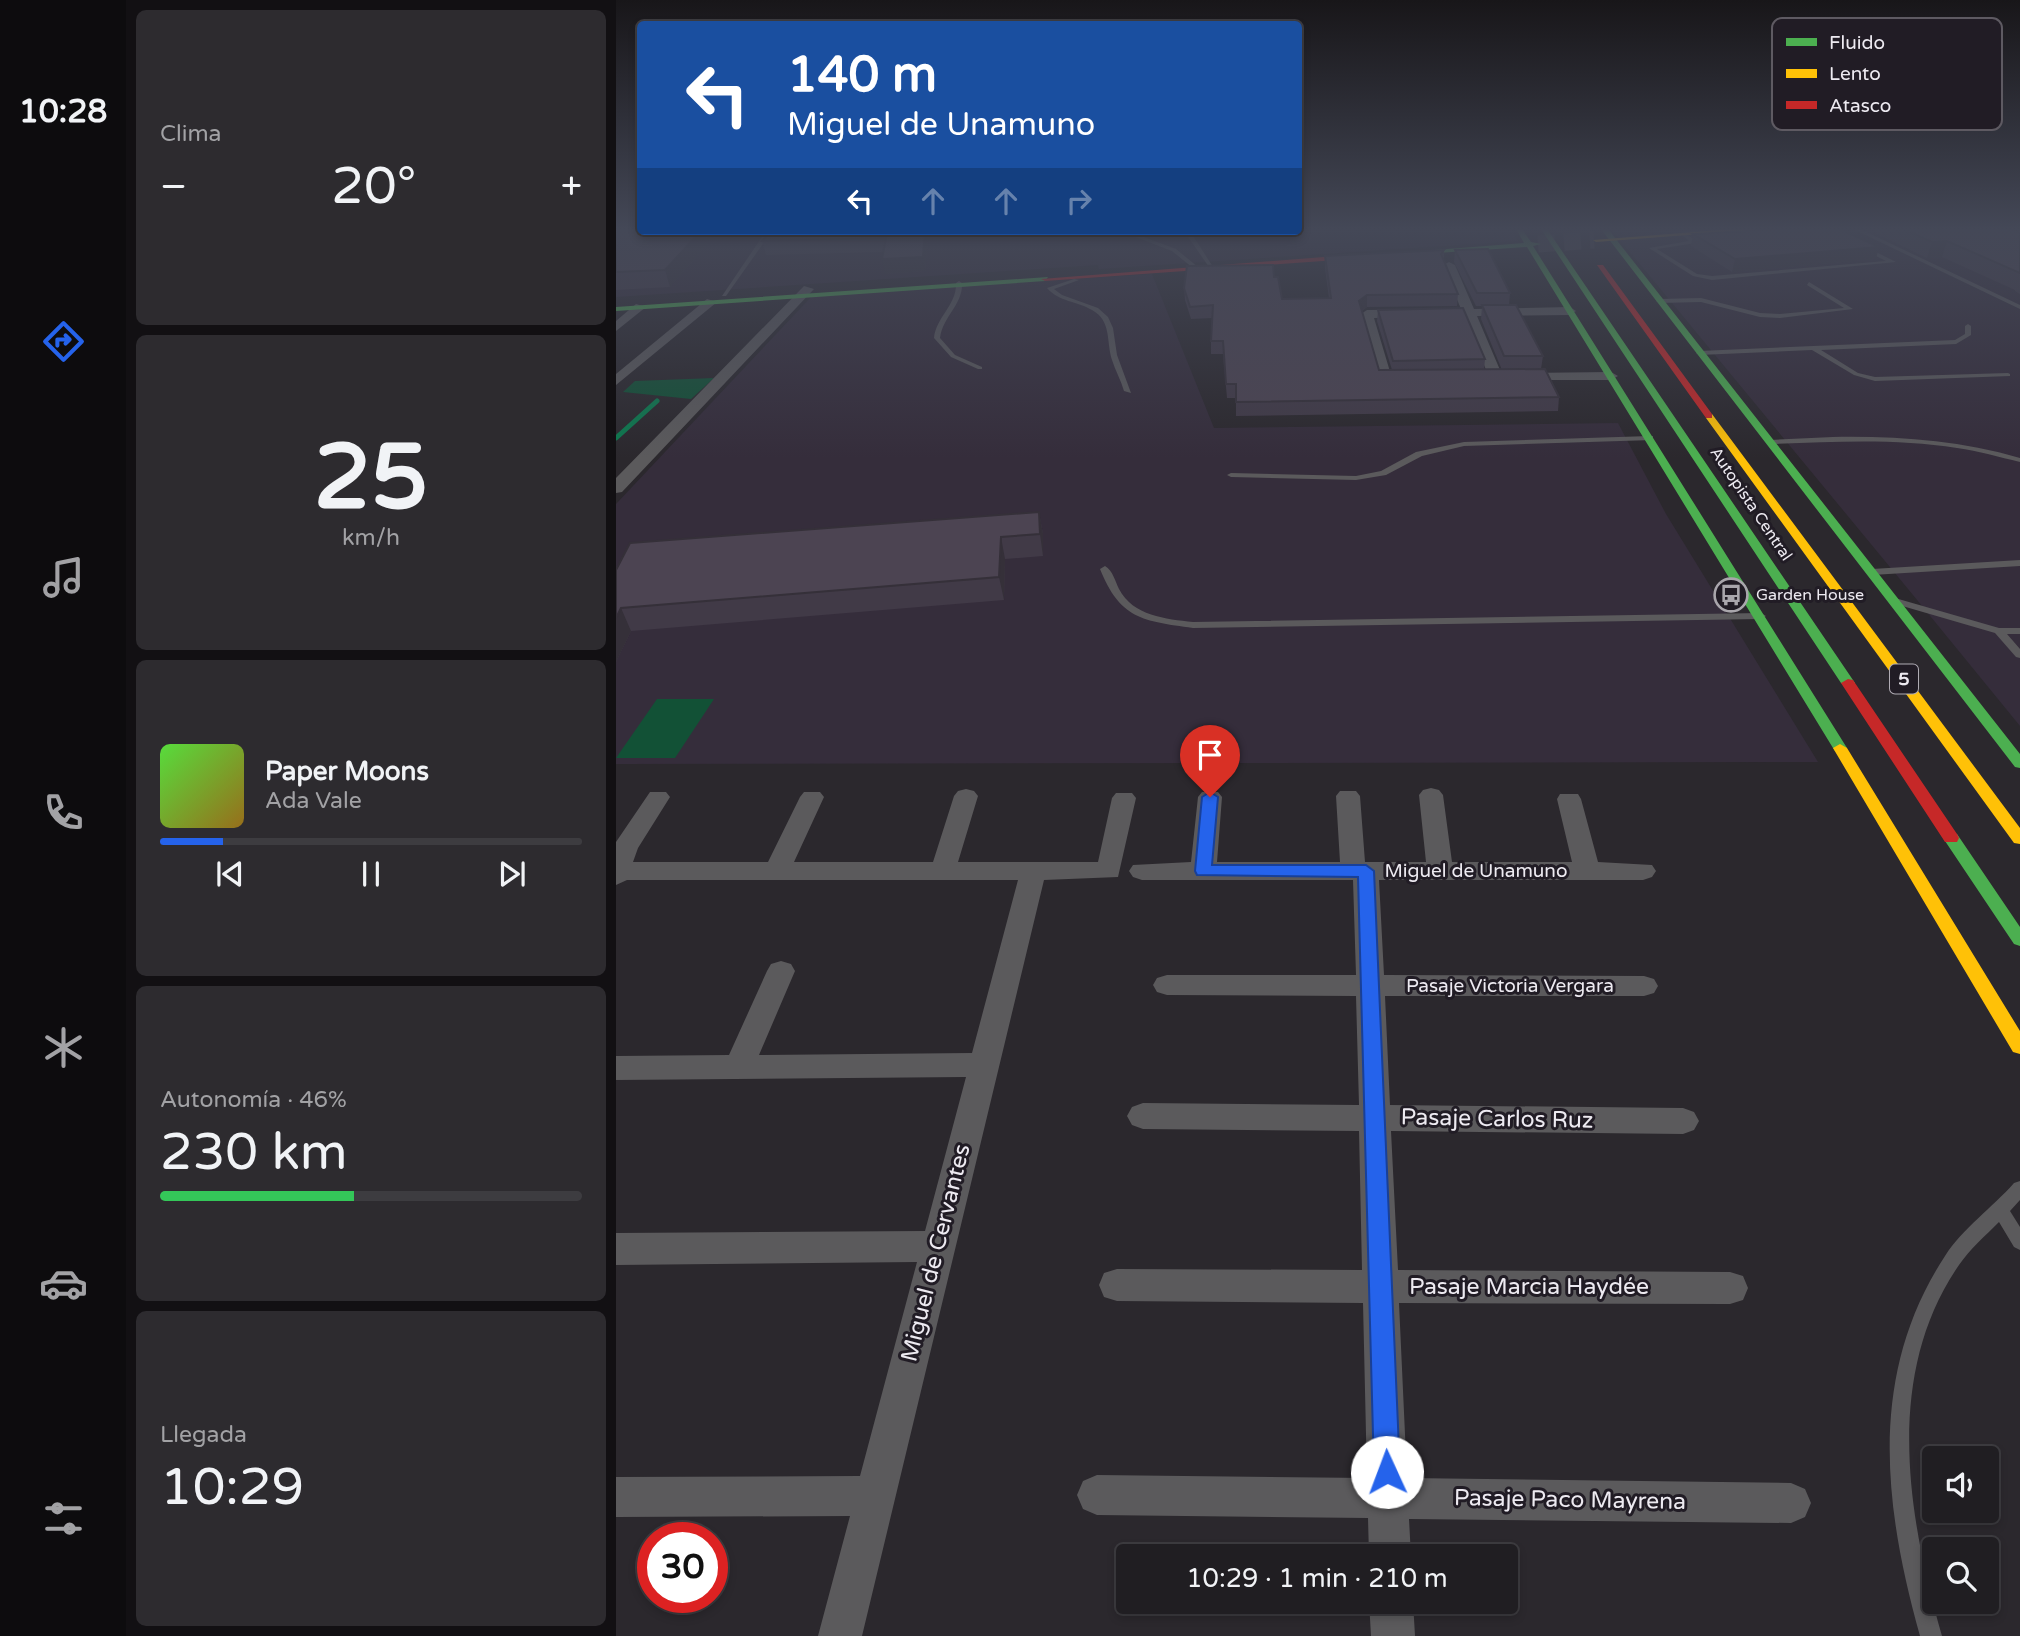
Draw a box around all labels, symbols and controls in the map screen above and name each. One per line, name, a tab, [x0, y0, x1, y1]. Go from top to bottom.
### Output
legend	[1772, 18, 2002, 130]
text: Fluido	[1829, 32, 1885, 54]
text: 140 m	[787, 46, 937, 105]
icon: left	[672, 49, 763, 140]
text: Lento	[1829, 63, 1881, 85]
text: 10:28	[19, 93, 107, 131]
text: Atasco	[1829, 95, 1891, 117]
text: Miguel de Unamuno	[787, 106, 1095, 144]
text: Clima	[160, 120, 221, 148]
text: 20°	[331, 155, 416, 218]
text: −	[160, 164, 187, 210]
text: +	[561, 164, 582, 210]
icon: left	[841, 182, 879, 220]
icon: ahead	[914, 182, 952, 220]
icon: ahead	[987, 182, 1025, 220]
icon: right	[1060, 182, 1098, 220]
icon: directions	[39, 317, 88, 366]
text: 25	[314, 423, 428, 533]
street label: Autopista Central	[1706, 443, 1796, 565]
text: km/h	[342, 524, 400, 552]
icon: music	[39, 553, 88, 602]
bus stop icon: Garden House	[1712, 576, 1750, 614]
place label: Garden House	[1756, 585, 1864, 605]
road number: 5	[1890, 664, 1918, 694]
pin	[1180, 725, 1240, 797]
icon: arrive	[1191, 736, 1229, 774]
text: Paper Moons	[265, 756, 429, 787]
text: Ada Vale	[265, 787, 362, 815]
icon: phone	[39, 788, 88, 837]
icon: previous	[211, 855, 249, 893]
icon: pause	[352, 855, 390, 893]
icon: next	[493, 855, 531, 893]
street label: Miguel de Unamuno	[1385, 860, 1567, 882]
street label: Pasaje Victoria Vergara	[1406, 975, 1614, 997]
icon: climate	[39, 1023, 88, 1072]
text: Autonomía · 46%	[160, 1086, 347, 1114]
street label: Pasaje Carlos Ruz	[1400, 1103, 1594, 1135]
text: 230 km	[160, 1121, 348, 1184]
street label: Miguel de Cervantes	[895, 1141, 977, 1365]
icon: car	[39, 1259, 88, 1308]
street label: Pasaje Marcia Haydée	[1409, 1273, 1649, 1301]
text: Llegada	[160, 1421, 247, 1449]
position arrow	[1350, 1435, 1424, 1509]
map controls	[1922, 1446, 1999, 1614]
button: sound	[1922, 1446, 1999, 1523]
text: 10:29	[160, 1456, 304, 1519]
street label: Pasaje Paco Mayrena	[1454, 1484, 1686, 1516]
icon: filters	[39, 1494, 88, 1543]
speed limit sign: 30	[637, 1522, 728, 1613]
button: search	[1922, 1537, 1999, 1614]
text: 10:29 · 1 min · 210 m	[1186, 1563, 1448, 1594]

